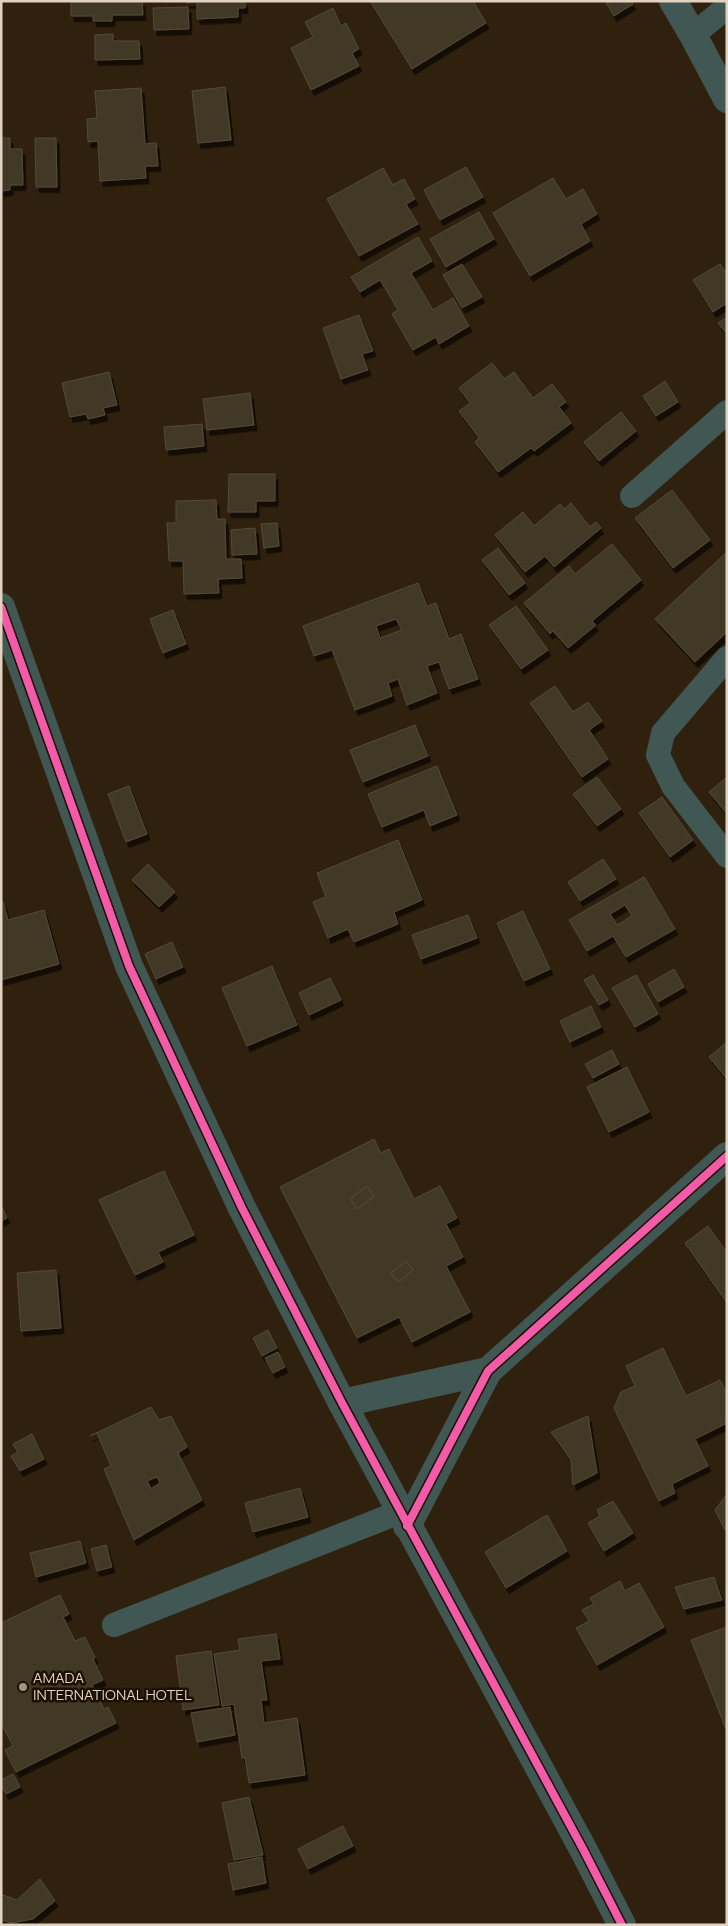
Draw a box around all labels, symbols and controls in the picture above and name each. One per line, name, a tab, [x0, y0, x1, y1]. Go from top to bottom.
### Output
place label: AMADA INTERNATIONAL HOTEL	[33, 1667, 192, 1705]
marker: AMADA INTERNATIONAL HOTEL	[17, 1681, 29, 1693]

